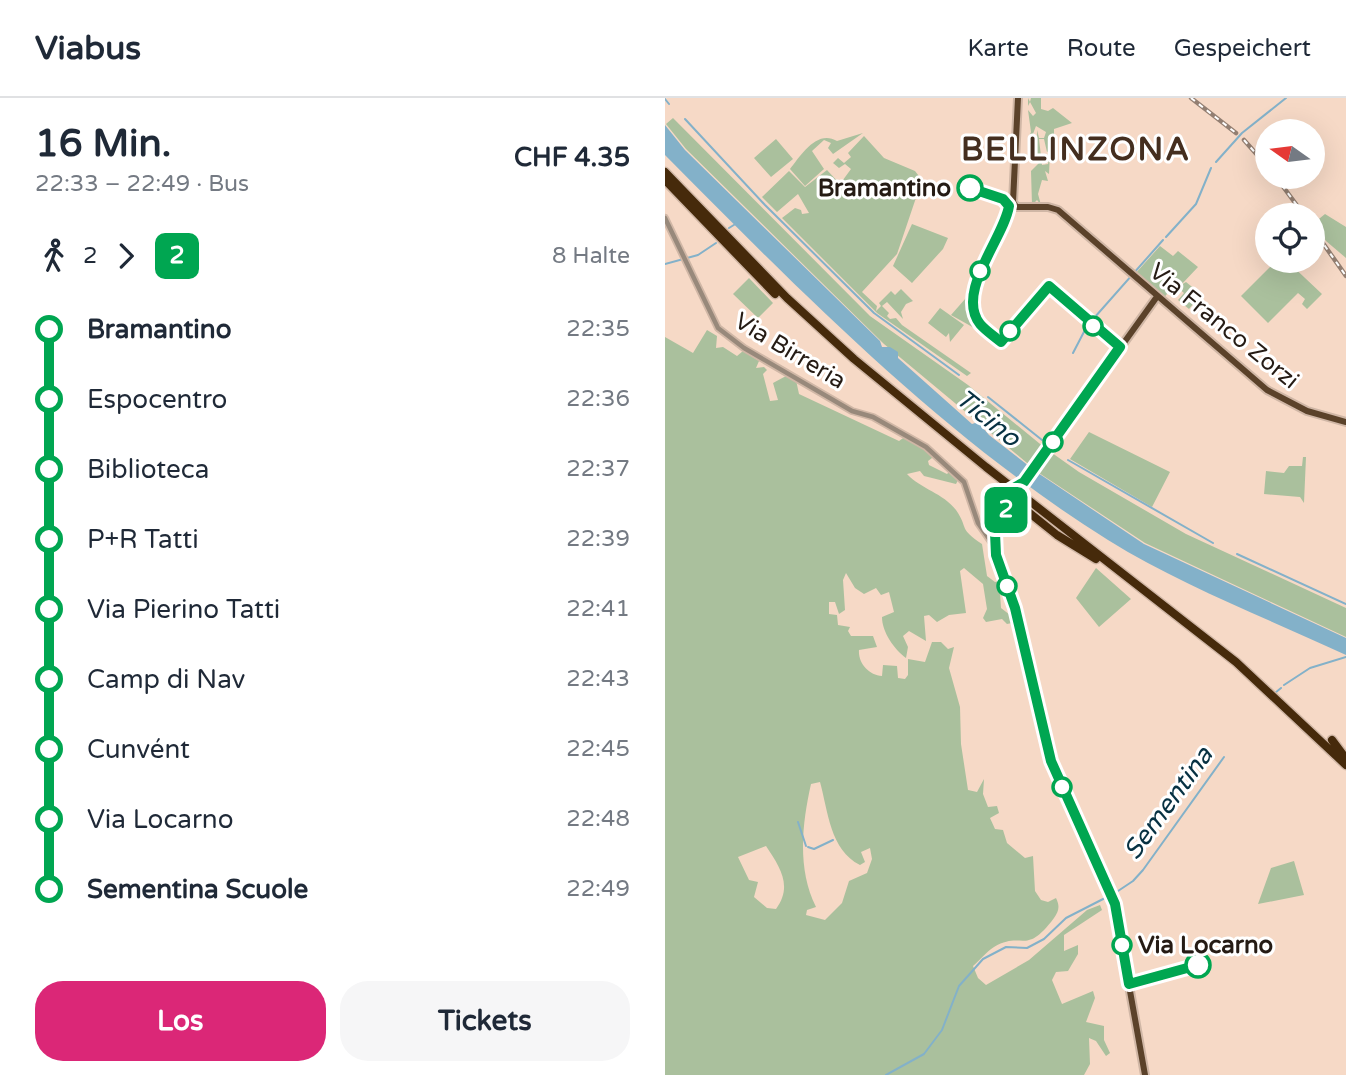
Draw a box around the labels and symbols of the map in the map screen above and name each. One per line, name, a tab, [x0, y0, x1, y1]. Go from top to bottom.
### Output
north arrow	[1255, 119, 1325, 189]
district label: BELLINZONA	[961, 131, 1191, 169]
place label: Bramantino	[818, 174, 951, 203]
marker: Bramantino	[957, 175, 983, 201]
street label: Via Franco Zorzi	[1143, 257, 1305, 395]
unlabelled marker	[970, 261, 990, 281]
street label: Via Birreria	[729, 306, 851, 396]
unlabelled marker	[1083, 316, 1103, 336]
unlabelled marker	[1000, 321, 1020, 341]
water label: Ticino	[949, 383, 1027, 454]
unlabelled marker	[1043, 432, 1063, 452]
line badge: 2	[983, 487, 1029, 533]
unlabelled marker	[997, 576, 1017, 596]
water label: Sementina	[1117, 740, 1220, 865]
unlabelled marker	[1052, 777, 1072, 797]
place label: Via Locarno	[1138, 931, 1273, 960]
marker: Via Locarno	[1112, 935, 1132, 955]
unlabelled marker	[1185, 952, 1211, 978]

